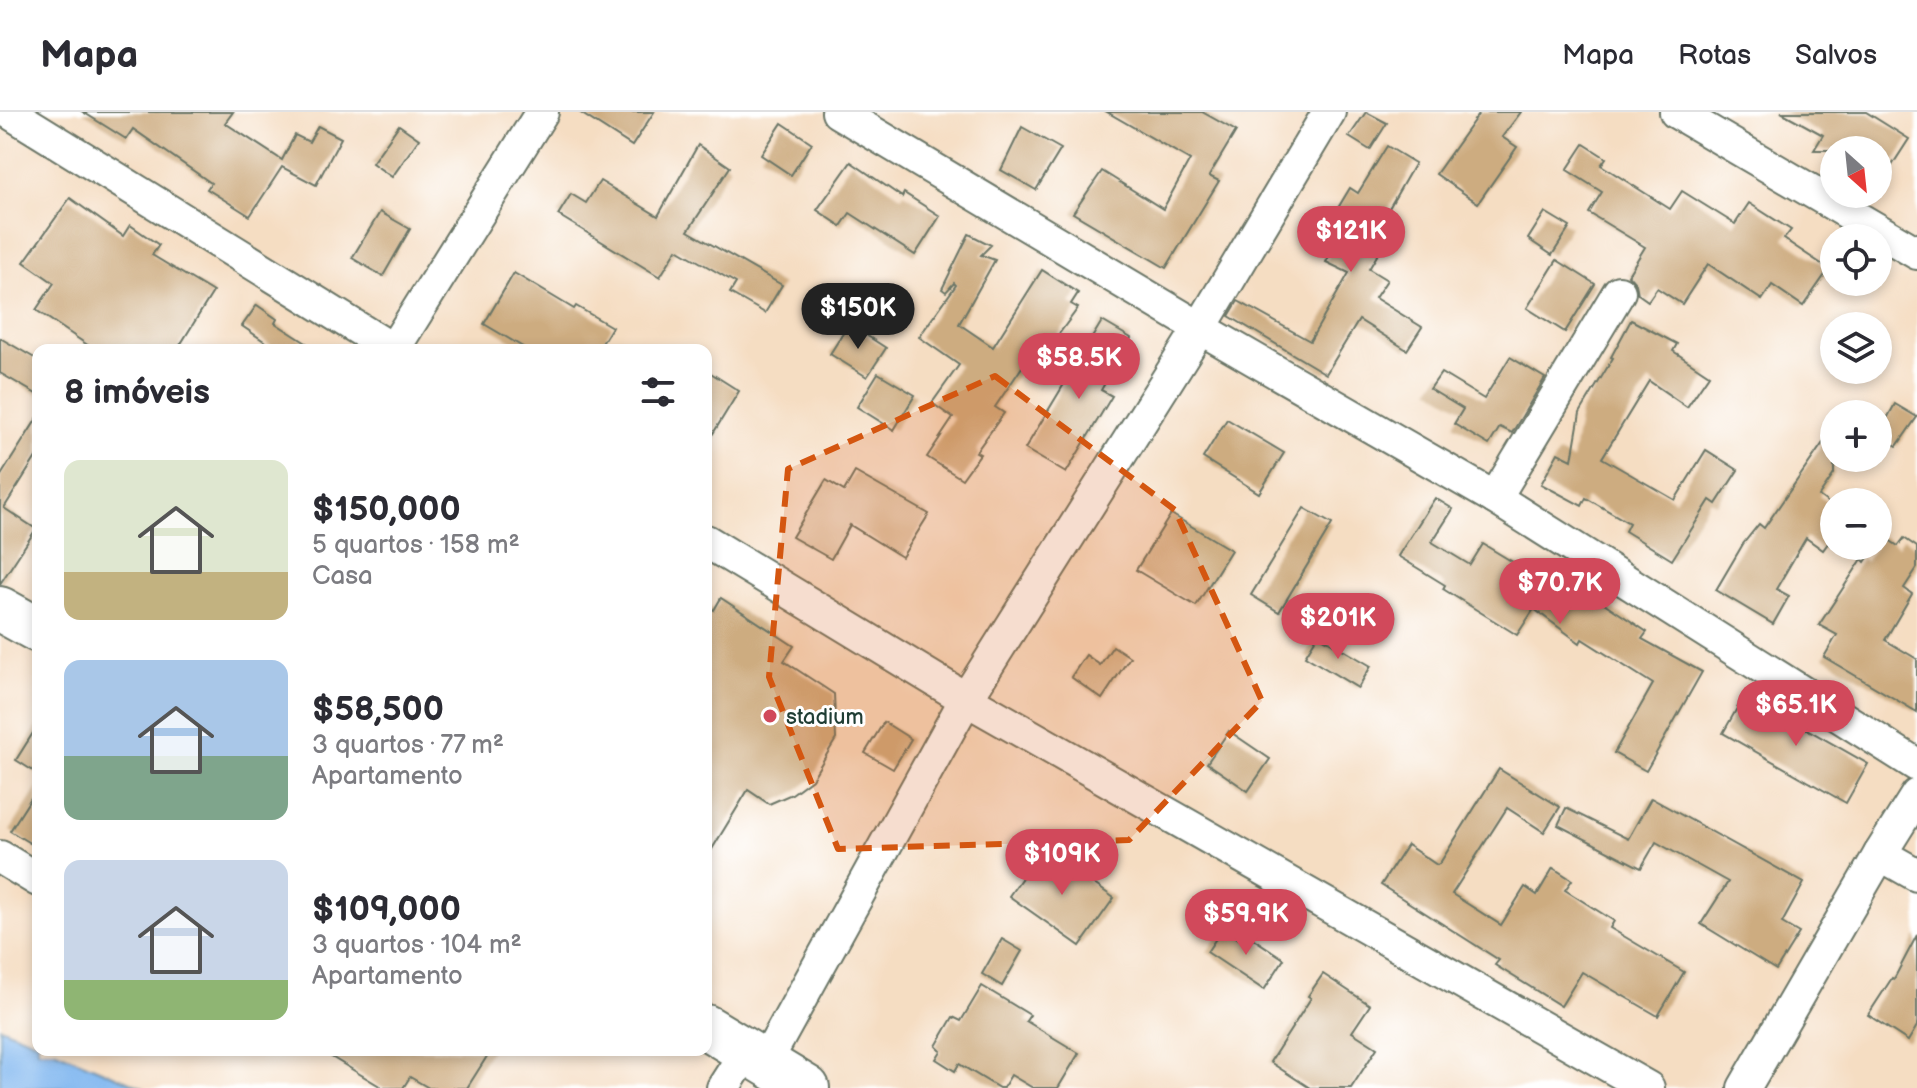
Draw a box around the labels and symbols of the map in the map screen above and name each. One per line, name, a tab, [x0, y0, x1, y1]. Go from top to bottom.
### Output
north arrow	[1820, 136, 1892, 208]
pin: $121K	[1295, 206, 1407, 274]
pin: $150K	[802, 283, 914, 351]
pin: $58.5K	[1014, 333, 1144, 401]
pin: $70.7K	[1495, 558, 1625, 626]
pin: $201K	[1282, 593, 1394, 661]
pin: $65.1K	[1731, 680, 1861, 748]
place label: stadium	[786, 704, 864, 731]
marker: stadium	[761, 707, 779, 725]
pin: $109K	[1006, 829, 1118, 897]
pin: $59.9K	[1181, 889, 1311, 957]

